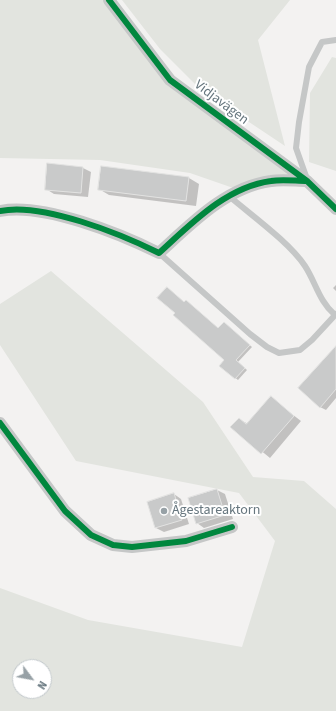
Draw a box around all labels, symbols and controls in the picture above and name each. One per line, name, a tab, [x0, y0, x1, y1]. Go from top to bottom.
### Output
street label: Vidjavägen	[191, 77, 251, 129]
place label: Ågestareaktorn	[172, 503, 260, 519]
marker: Ågestareaktorn	[159, 506, 169, 516]
north arrow	[12, 659, 52, 699]
text: N	[33, 678, 50, 692]

